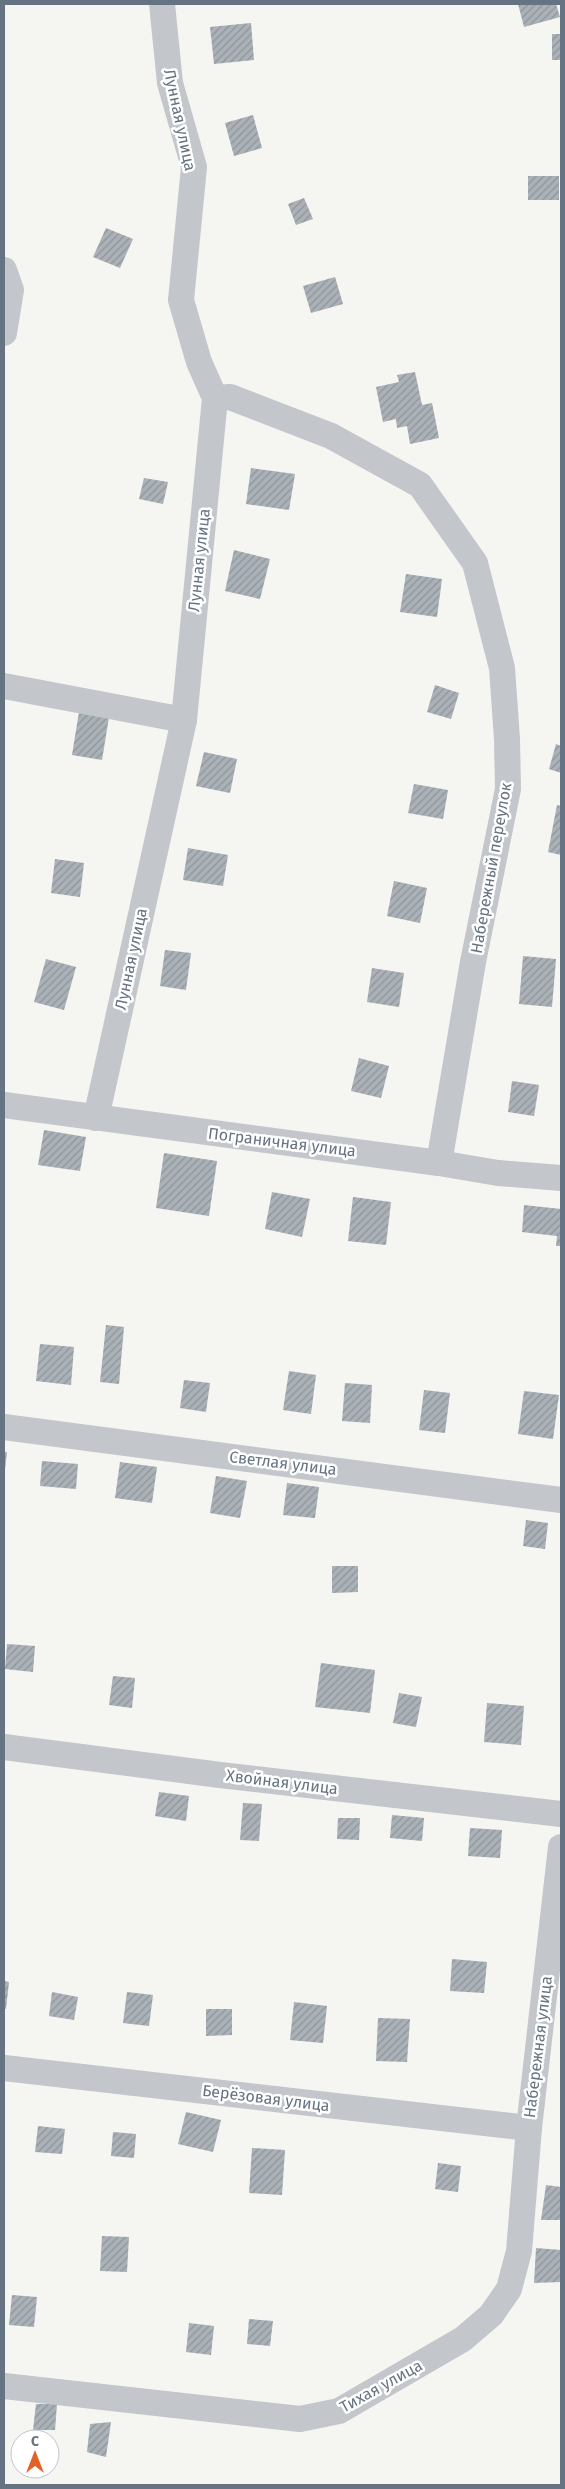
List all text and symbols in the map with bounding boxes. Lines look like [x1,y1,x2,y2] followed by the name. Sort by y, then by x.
[160,67,200,173] street label: Лунная улица
[184,507,214,613] street label: Лунная улица
[467,780,516,955] street label: Набережный переулок
[111,906,151,1012] street label: Лунная улица
[207,1124,357,1160] street label: Пограничная улица
[228,1447,338,1479] street label: Светлая улица
[225,1766,339,1798] street label: Хвойная улица
[520,1975,556,2119] street label: Набережная улица
[201,2081,331,2115] street label: Берёзовая улица
[336,2356,426,2416] street label: Тихая улица
[10,2429,60,2479] north arrow
[31,2433,39,2450] text: С

